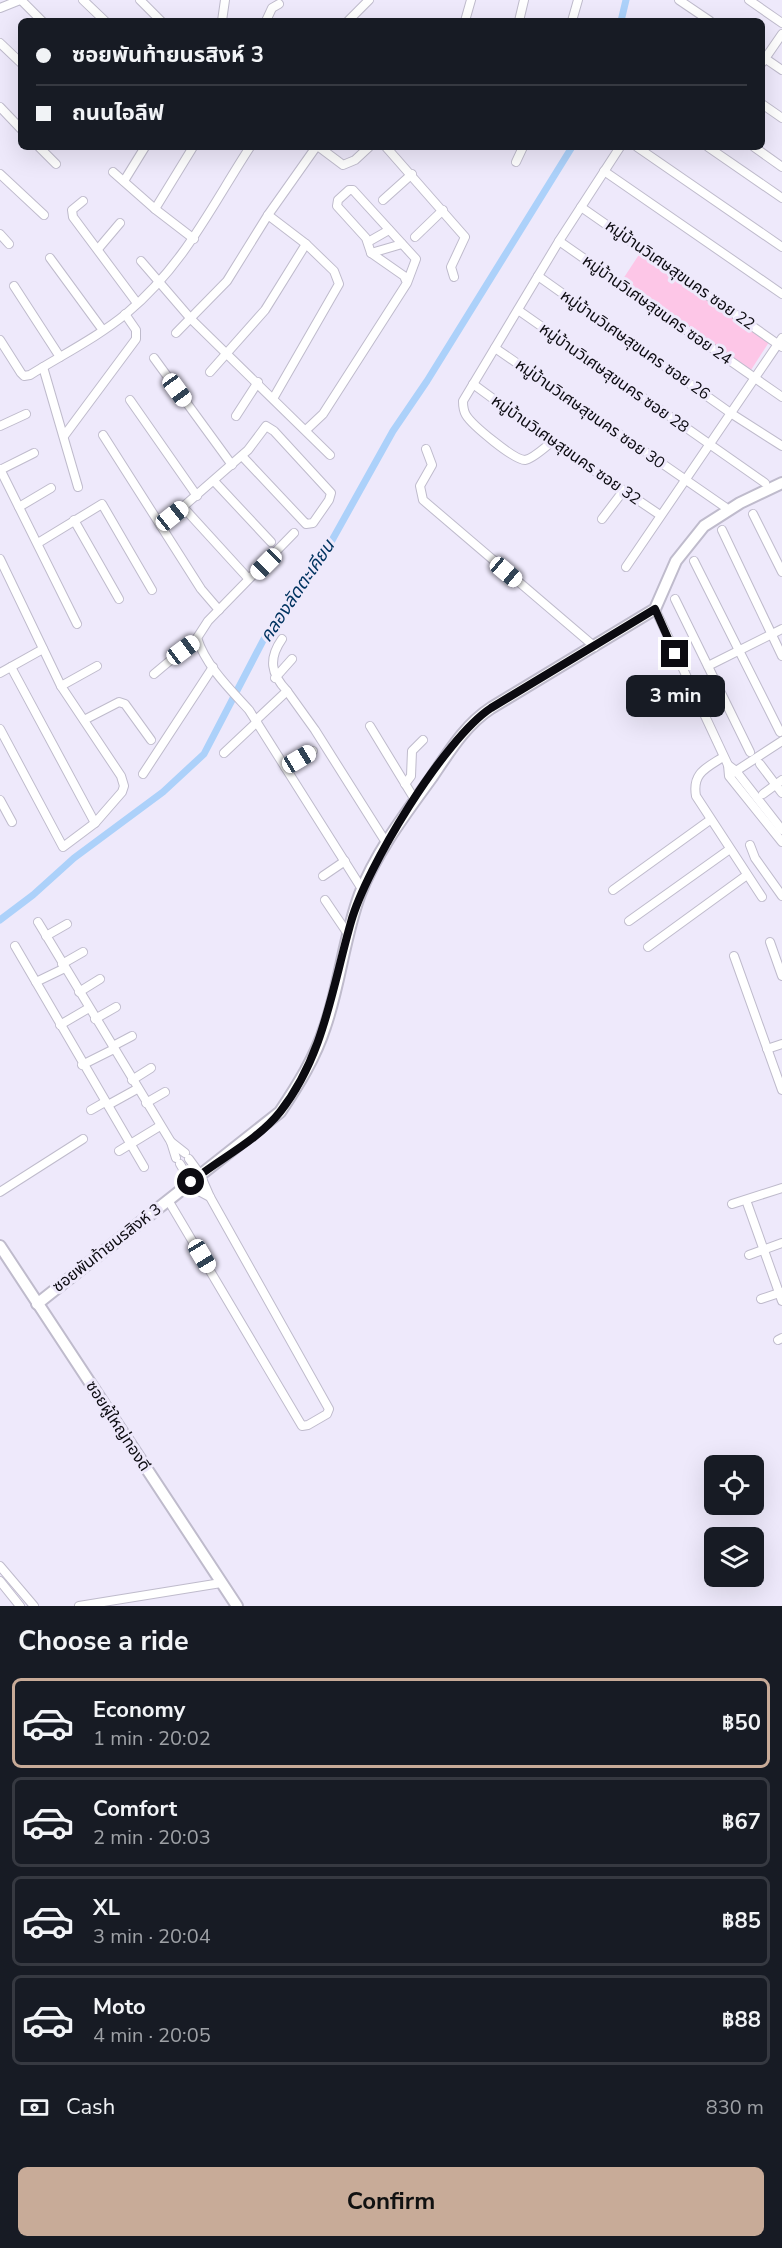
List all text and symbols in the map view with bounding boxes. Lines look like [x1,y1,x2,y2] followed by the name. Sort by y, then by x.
[72,40,264,70] text: ซอยพันท้ายนรสิงห์ 3
[72,98,164,128] text: ถนนไอลีฟ
[601,215,759,335] street label: หมู่บ้านวิเศษสุขนคร ซอย 22
[578,250,737,370] street label: หมู่บ้านวิเศษสุขนคร ซอย 24
[556,285,714,405] street label: หมู่บ้านวิเศษสุขนคร ซอย 26
[535,318,693,438] street label: หมู่บ้านวิเศษสุขนคร ซอย 28
[511,354,669,474] street label: หมู่บ้านวิเศษสุขนคร ซอย 30
[159,370,195,410] car
[487,390,645,510] street label: หมู่บ้านวิเศษสุขนคร ซอย 32
[152,498,192,534] car
[254,535,341,647] water label: คลองลัดตะเคียน
[247,545,285,583] car
[486,554,526,590] car
[163,632,203,668] car
[661,640,688,667] route end
[626,675,724,717] callout: 3 min
[650,682,701,709] text: 3 min
[279,742,319,776] car
[177,1168,204,1195] route start
[48,1198,166,1298] street label: ซอยพันท้ายนรสิงห์ 3
[185,1236,219,1276] car
[80,1376,156,1476] street label: ซอยผู้ใหญ่ทองดี
[704,1455,764,1587] map controls
[704,1455,764,1515] button: locate
[704,1527,764,1587] button: layers
[18,1623,189,1660] text: Choose a ride
[93,1695,185,1725] text: Economy
[21,1696,75,1750] icon: car
[722,1708,761,1738] text: ฿50
[93,1725,211,1752] text: 1 min · 20:02
[93,1794,177,1824] text: Comfort
[21,1795,75,1849] icon: car
[722,1807,761,1837] text: ฿67
[93,1824,211,1851] text: 2 min · 20:03
[93,1893,120,1923] text: XL
[21,1894,75,1948] icon: car
[722,1906,761,1936] text: ฿85
[93,1923,211,1950] text: 3 min · 20:04
[93,1992,146,2022] text: Moto
[21,1993,75,2047] icon: car
[722,2005,761,2035] text: ฿88
[93,2022,211,2049] text: 4 min · 20:05
[18,2091,51,2124] icon: cash
[66,2092,115,2122] text: Cash
[706,2094,764,2121] text: 830 m
[18,2167,764,2236] button: Confirm

